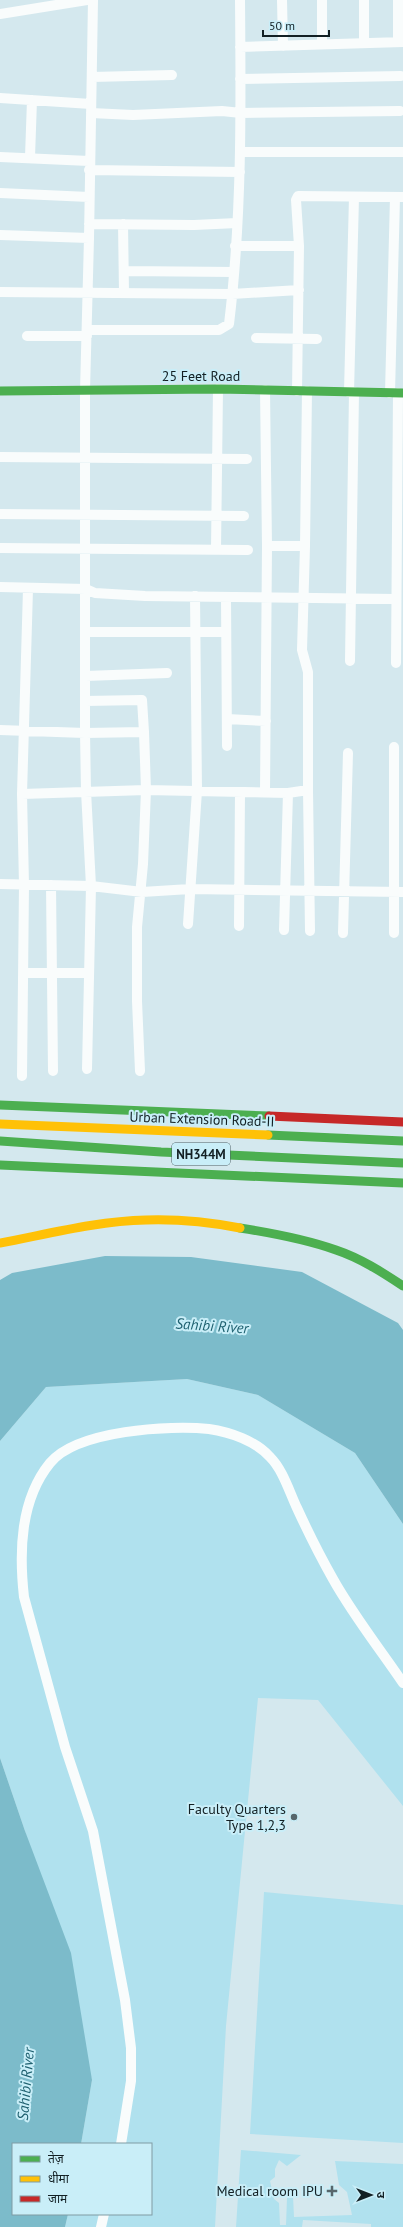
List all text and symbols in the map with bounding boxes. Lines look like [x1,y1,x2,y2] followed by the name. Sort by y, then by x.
[263,12,329,38] scale bar
[269,18,295,33] text: 50 m
[162,367,240,385] street label: 25 Feet Road
[129,1107,275,1131] street label: Urban Extension Road-II
[172,1143,230,1165] road number: NH344M
[175,1313,250,1338] water label: Sahibi River
[188,1800,286,1834] place label: Faculty Quarters Type 1,2,3
[289,1812,299,1822] marker: Faculty Quarters Type 1,2,3
[13,2046,38,2121] water label: Sahibi River
[12,2143,152,2215] legend
[48,2151,65,2166] text: तेज़
[48,2171,70,2186] text: धीमा
[351,2175,391,2215] north arrow
[217,2182,323,2200] place label: Medical room IPU
[326,2185,338,2197] marker: Medical room IPU
[48,2191,68,2206] text: जाम
[374,2192,388,2199] text: उ

